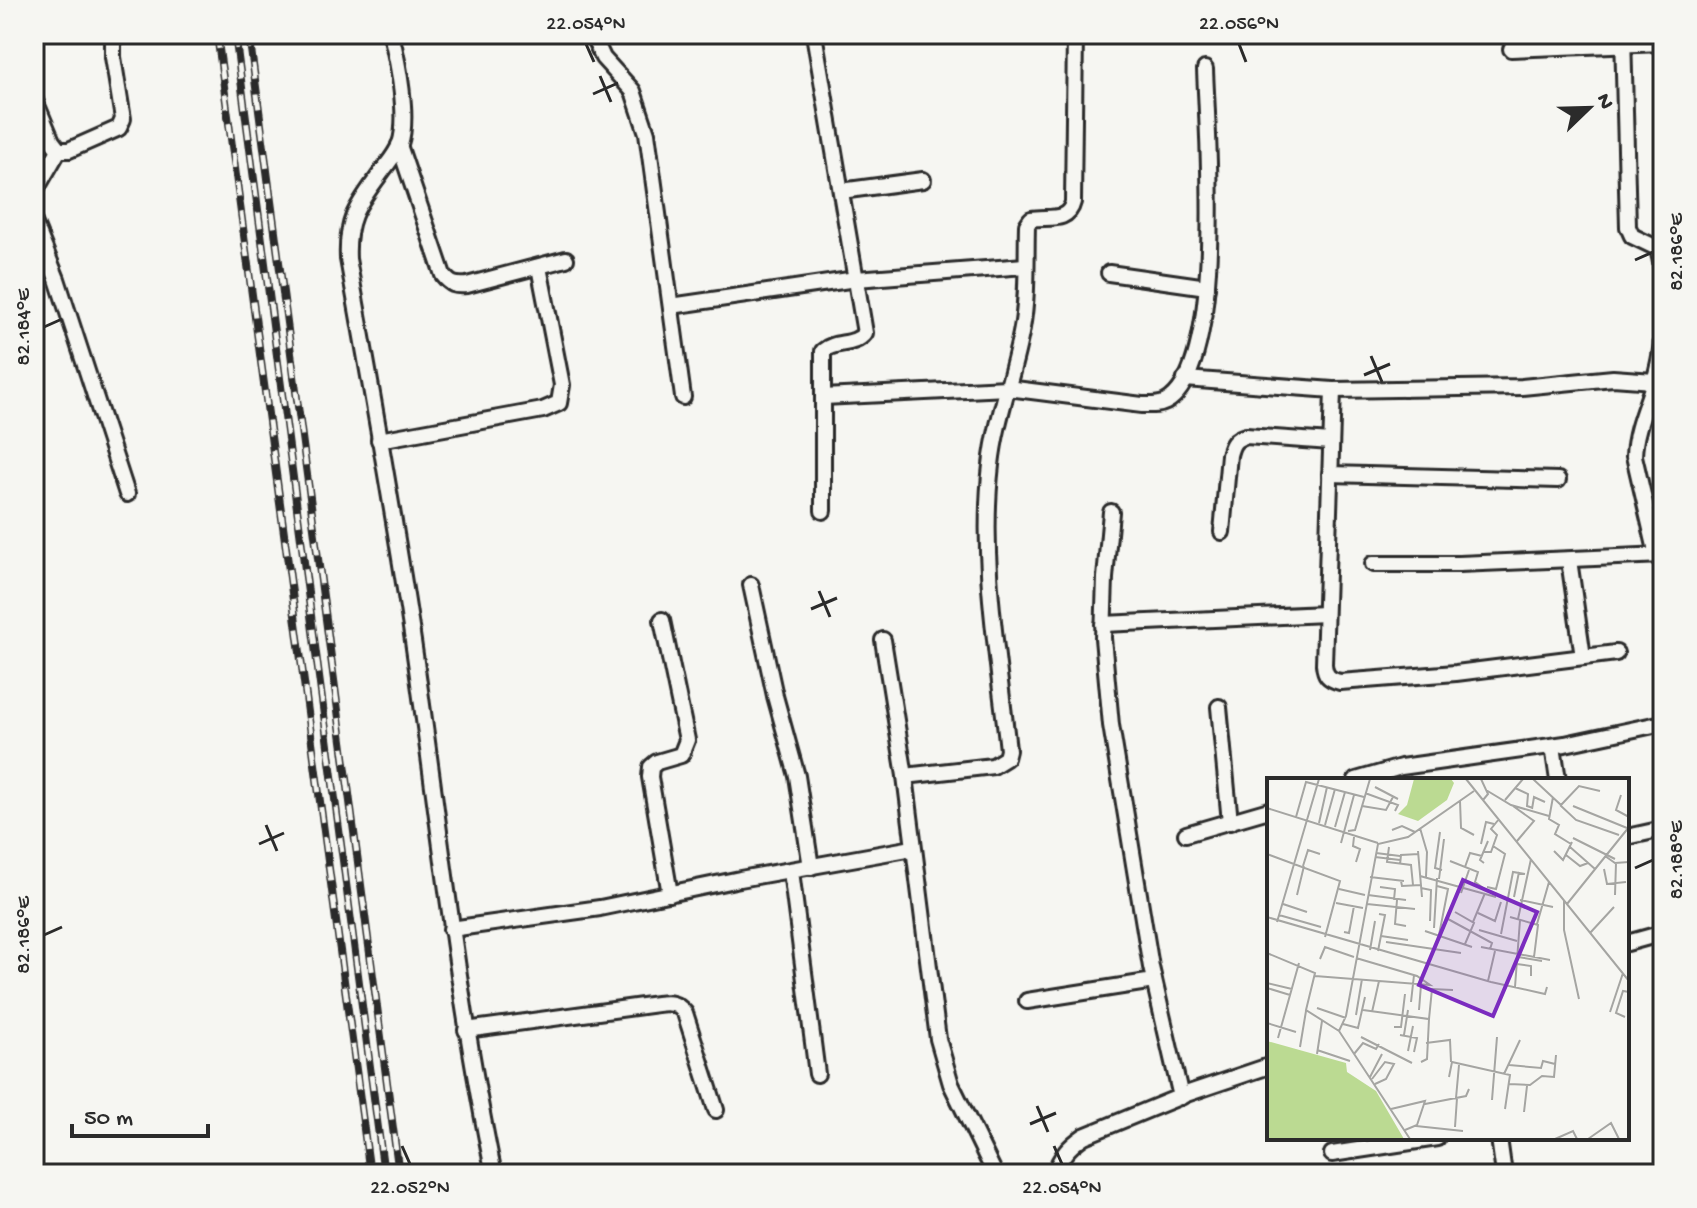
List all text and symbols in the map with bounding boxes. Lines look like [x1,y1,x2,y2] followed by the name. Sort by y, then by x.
[546,14,626,37] text: 22.054°N
[1199,14,1279,37] text: 22.056°N
[1549,68,1629,148] north arrow
[1589,90,1619,113] text: N
[1667,212,1690,291] text: 82.186°E
[14,287,37,366] text: 82.184°E
[1267,778,1629,1140] inset map
[1667,819,1690,899] text: 82.188°E
[14,895,37,974] text: 82.186°E
[72,1088,208,1138] scale bar
[84,1105,133,1134] text: 50 m
[370,1178,450,1201] text: 22.052°N
[1022,1178,1102,1201] text: 22.054°N

